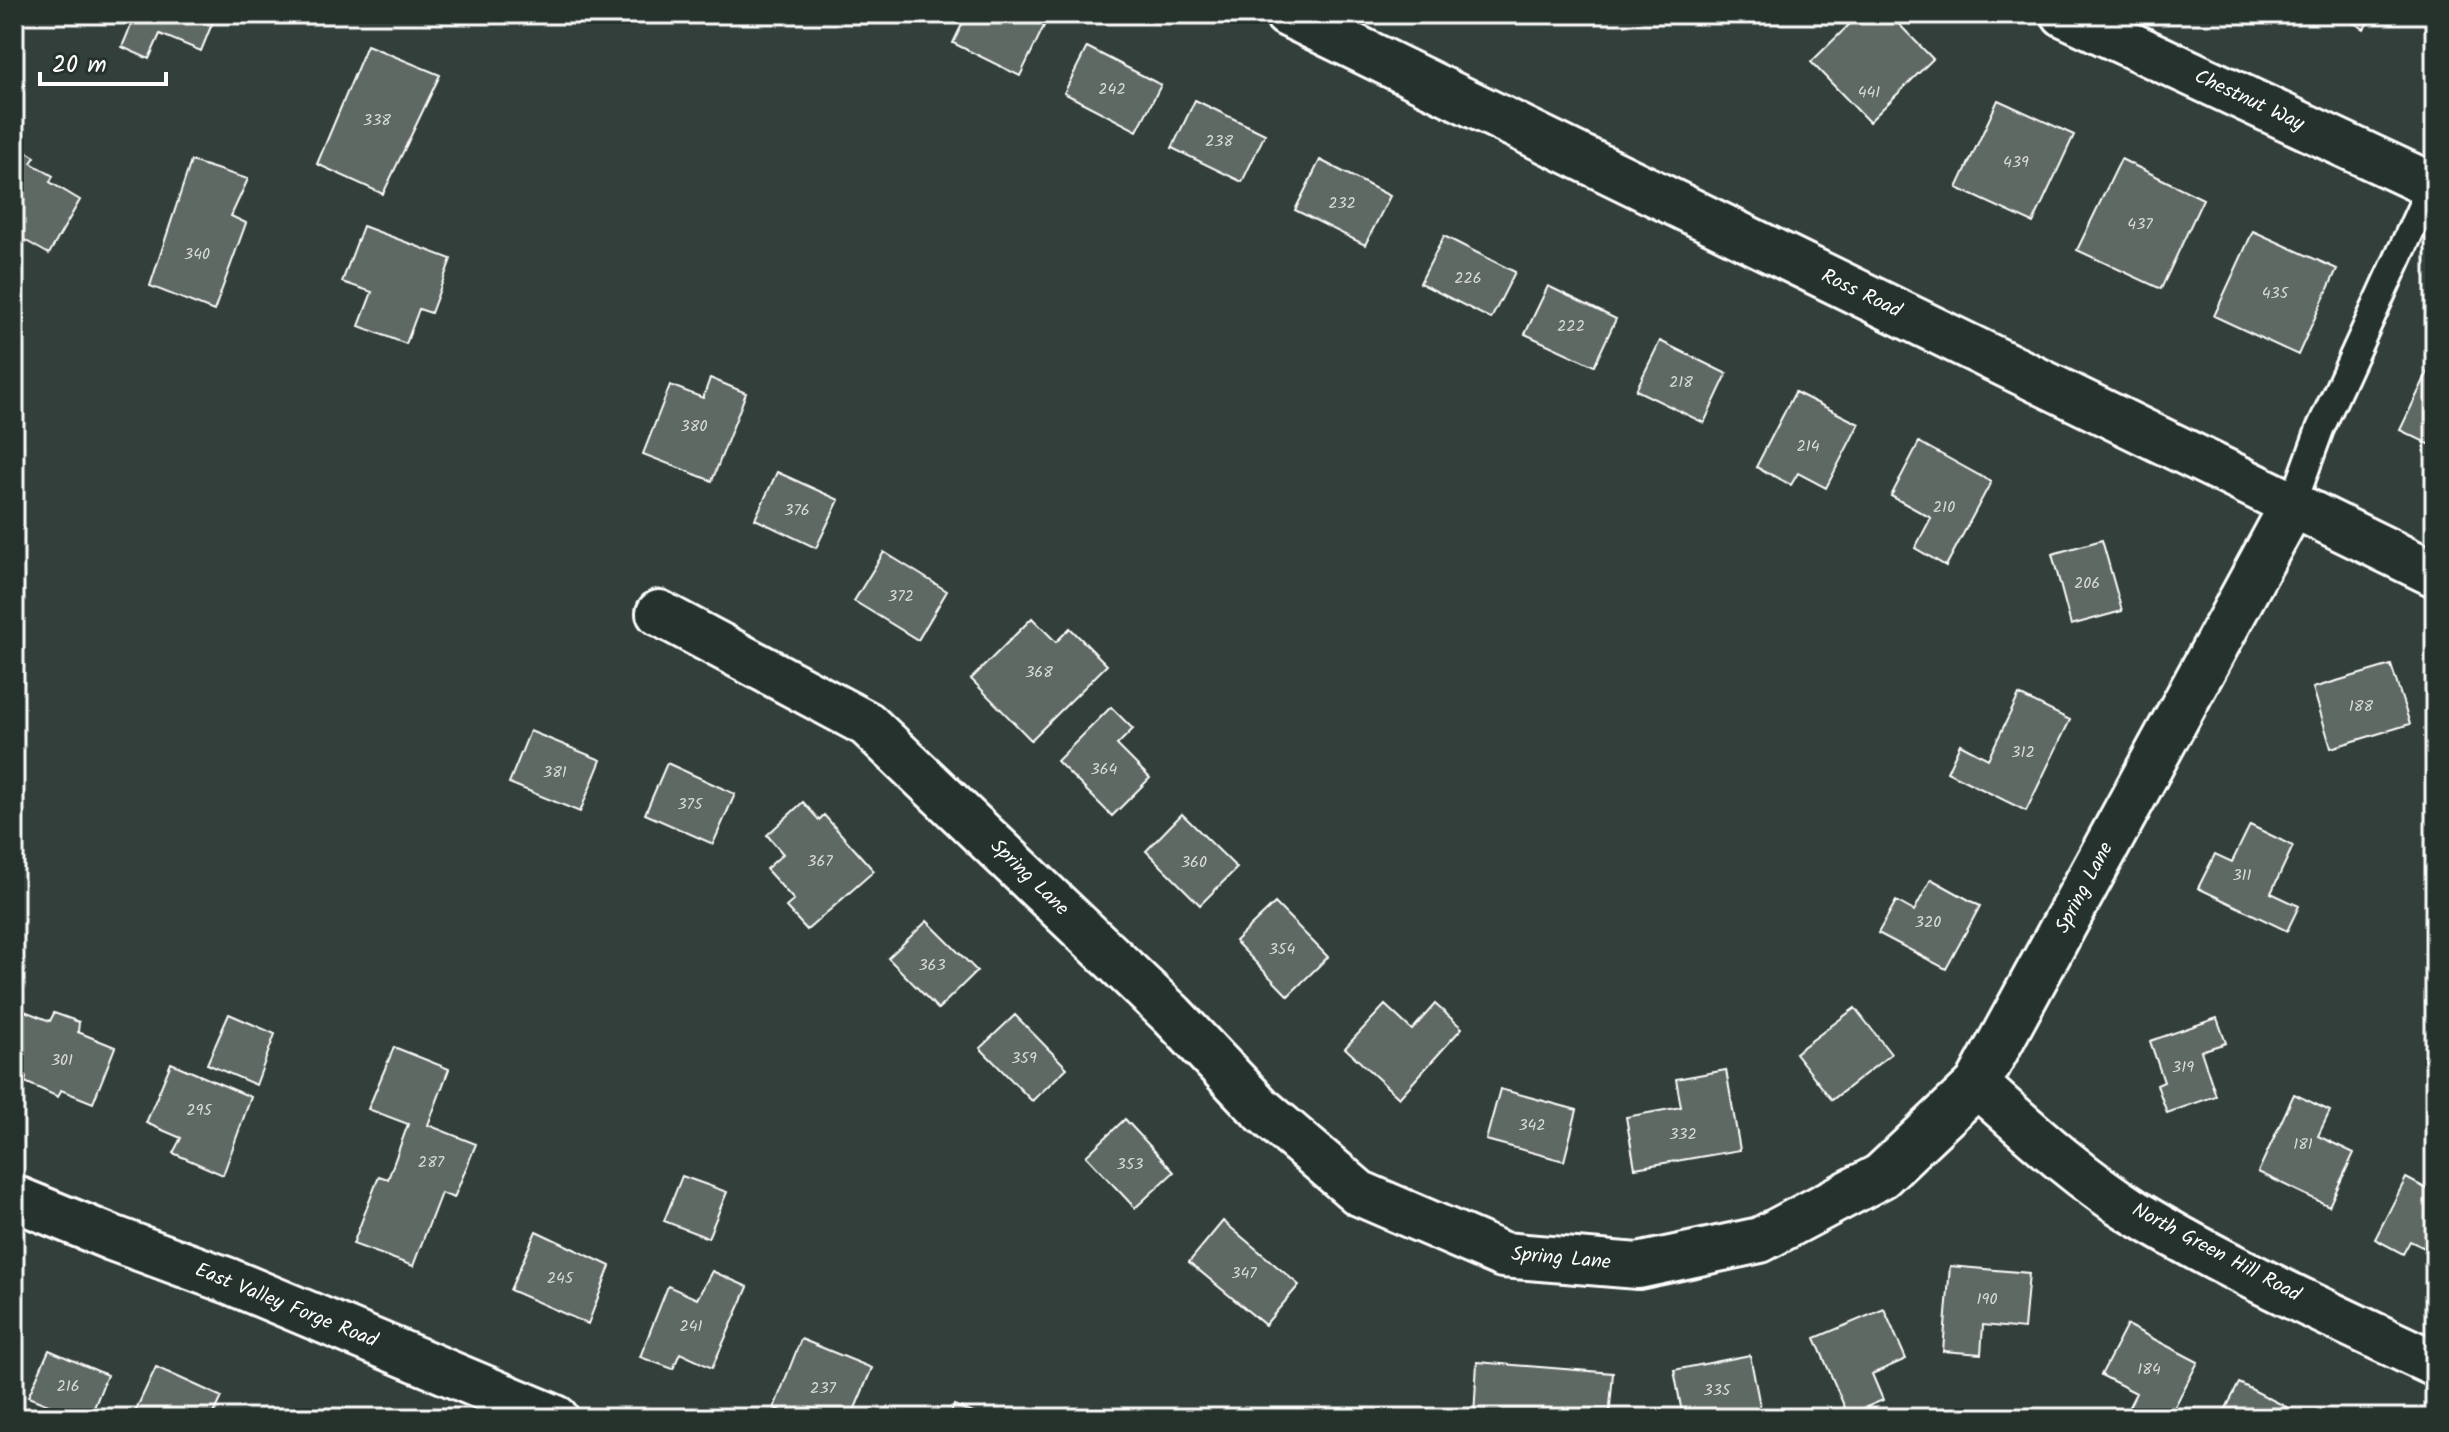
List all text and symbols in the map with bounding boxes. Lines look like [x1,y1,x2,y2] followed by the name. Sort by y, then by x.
[40,36,166,86] scale bar
[52,46,107,85] text: 20 m
[2189,61,2310,141] street label: Chestnut Way
[1098,77,1126,102] house number: 242
[1858,80,1880,105] house number: 441
[363,108,391,133] house number: 338
[1205,129,1233,154] house number: 238
[2003,150,2029,175] house number: 439
[1328,191,1356,216] house number: 232
[2127,212,2153,237] house number: 437
[184,242,210,267] house number: 340
[1815,261,1908,328] street label: Ross Road
[1454,266,1482,291] house number: 226
[2262,281,2290,306] house number: 435
[1557,314,1585,339] house number: 222
[1669,370,1693,395] house number: 218
[681,414,707,439] house number: 380
[1796,434,1820,459] house number: 214
[1933,495,1955,520] house number: 210
[784,498,810,523] house number: 376
[2074,571,2100,596] house number: 206
[888,584,914,609] house number: 372
[1025,660,1053,685] house number: 368
[2349,694,2374,719] house number: 188
[2011,740,2035,765] house number: 312
[1091,757,1118,782] house number: 364
[543,760,567,785] house number: 381
[677,792,704,817] house number: 375
[982,832,1076,924] street label: Spring Lane
[2047,836,2123,940] street label: Spring Lane
[807,849,833,874] house number: 367
[1181,850,1207,875] house number: 360
[2232,863,2252,888] house number: 311
[1915,910,1941,935] house number: 320
[1269,937,1295,962] house number: 354
[918,953,946,978] house number: 363
[1011,1046,1037,1071] house number: 359
[51,1048,73,1073] house number: 301
[2172,1055,2194,1080] house number: 319
[186,1098,213,1123] house number: 295
[1518,1113,1546,1138] house number: 342
[1669,1122,1697,1147] house number: 332
[2293,1132,2313,1157] house number: 181
[418,1150,445,1175] house number: 287
[1117,1152,1143,1177] house number: 353
[2126,1195,2307,1312] street label: North Green Hill Road
[1510,1239,1612,1279] street label: Spring Lane
[190,1255,383,1358] street label: East Valley Forge Road
[1231,1261,1257,1286] house number: 347
[547,1266,575,1291] house number: 245
[1977,1287,1997,1312] house number: 190
[679,1314,703,1339] house number: 241
[2137,1357,2161,1382] house number: 184
[56,1374,80,1399] house number: 216
[810,1376,837,1401] house number: 237
[1704,1378,1732,1403] house number: 335

